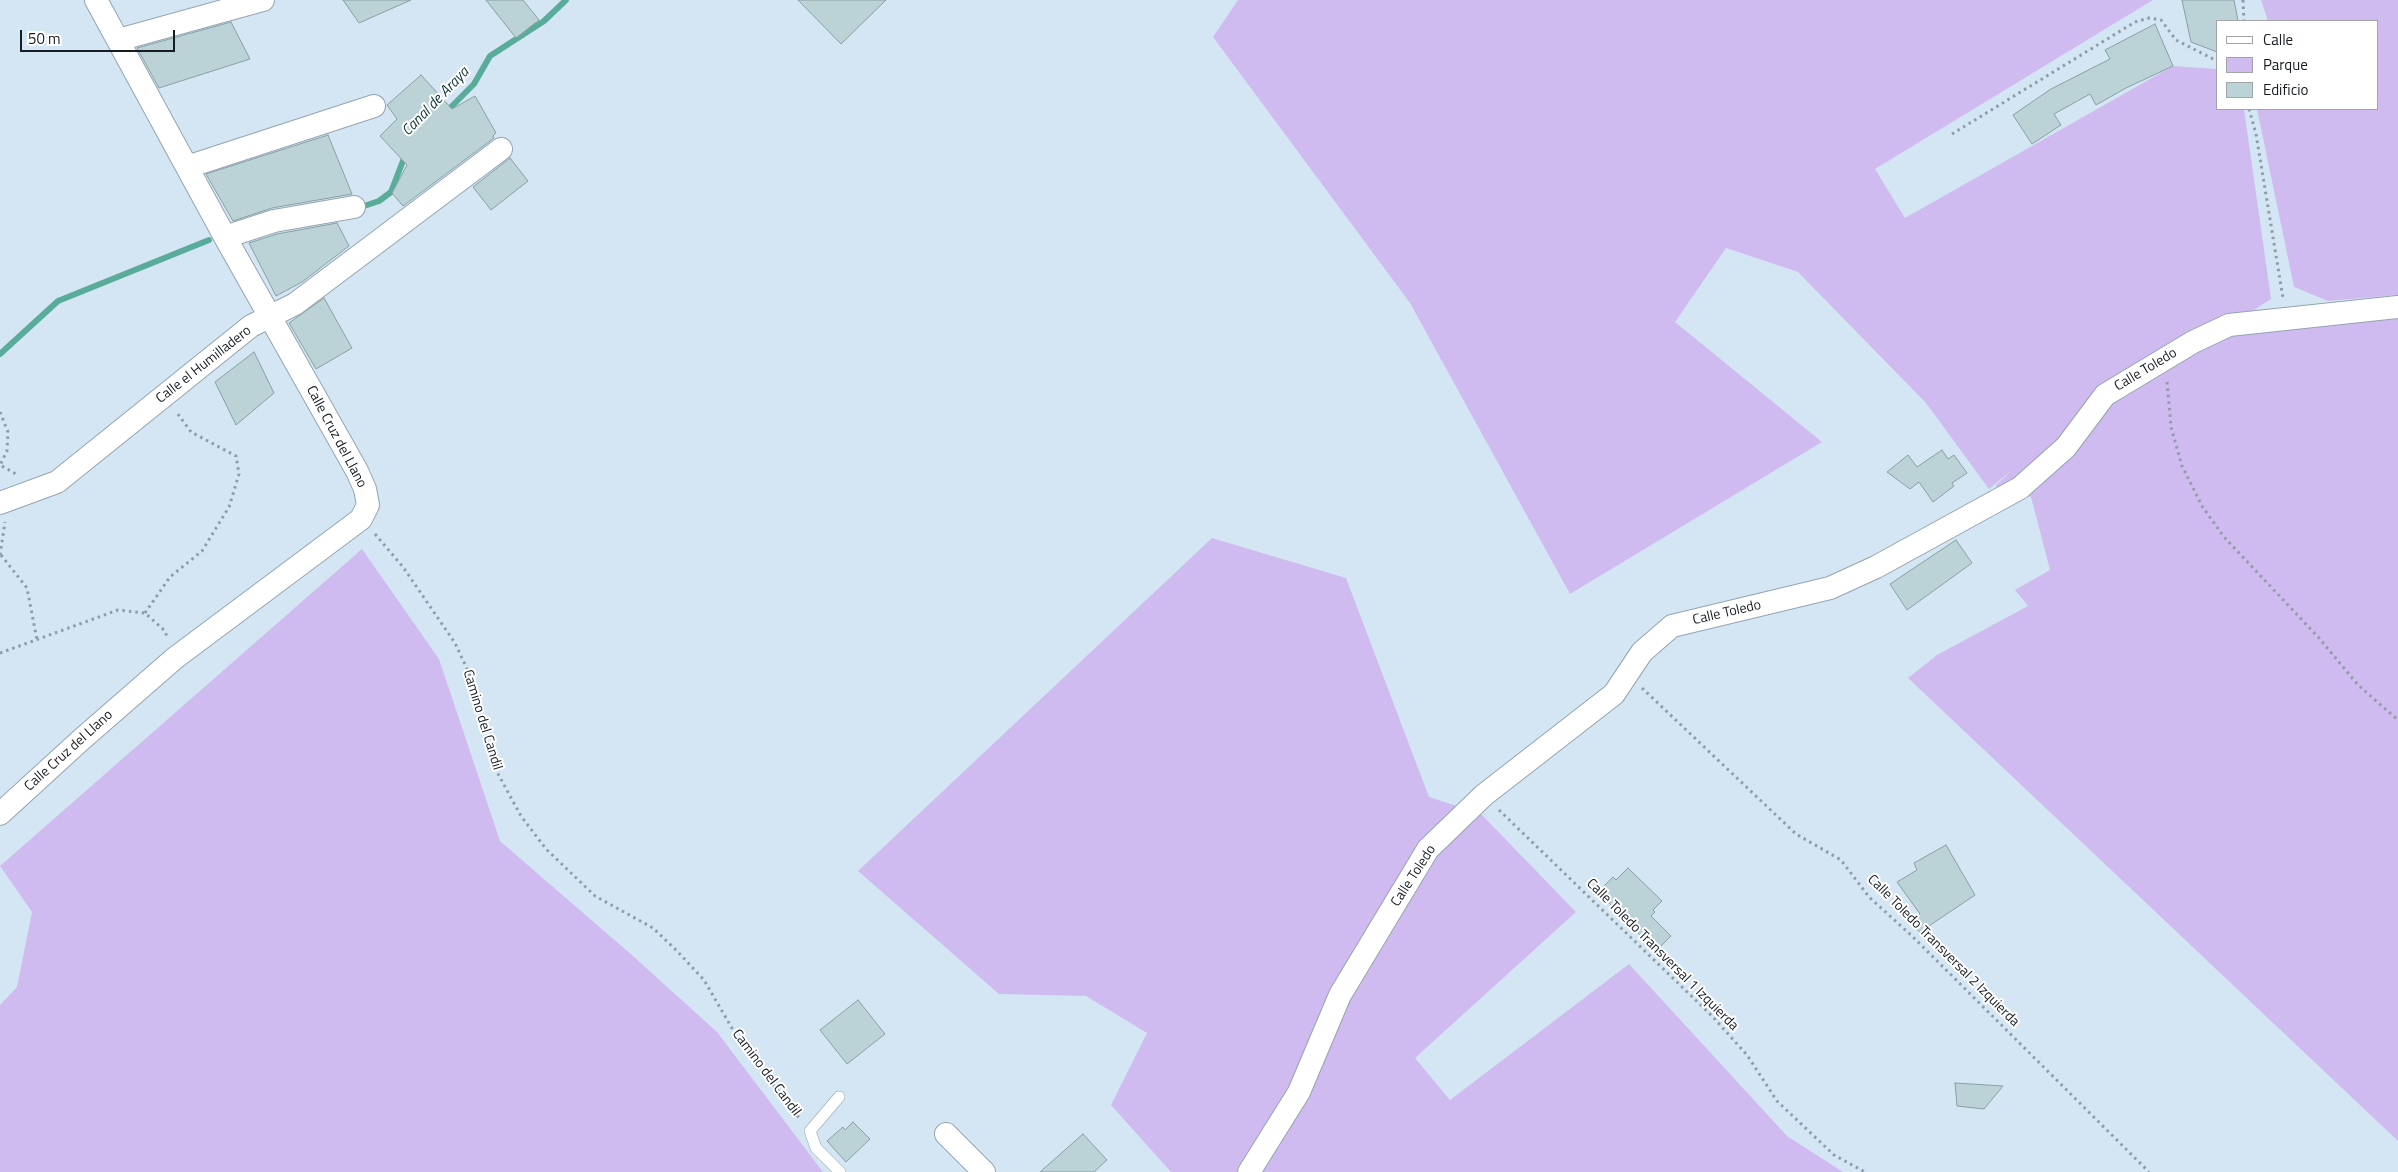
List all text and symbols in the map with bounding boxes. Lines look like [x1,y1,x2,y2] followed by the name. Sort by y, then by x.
[22,20,178,52] scale bar
[2216,20,2378,110] legend
[28,27,61,50] text: 50 m
[2263,28,2293,51] text: Calle
[2263,53,2308,76] text: Parque
[399,64,473,140] water label: Canal de Araya
[2263,78,2308,101] text: Edificio
[153,323,255,407] street label: Calle el Humilladero
[2112,345,2180,395] street label: Calle Toledo
[302,383,370,491] street label: Calle Cruz del Llano
[1691,597,1763,629] street label: Calle Toledo
[459,668,505,772] street label: Camino del Candil
[21,707,117,795] street label: Calle Cruz del Llano
[1388,842,1440,910] street label: Calle Toledo
[1864,872,2022,1030] street label: Calle Toledo Transversal 2 Izquierda
[1583,876,1741,1034] street label: Calle Toledo Transversal 1 Izquierda
[728,1026,804,1120] street label: Camino del Candil

